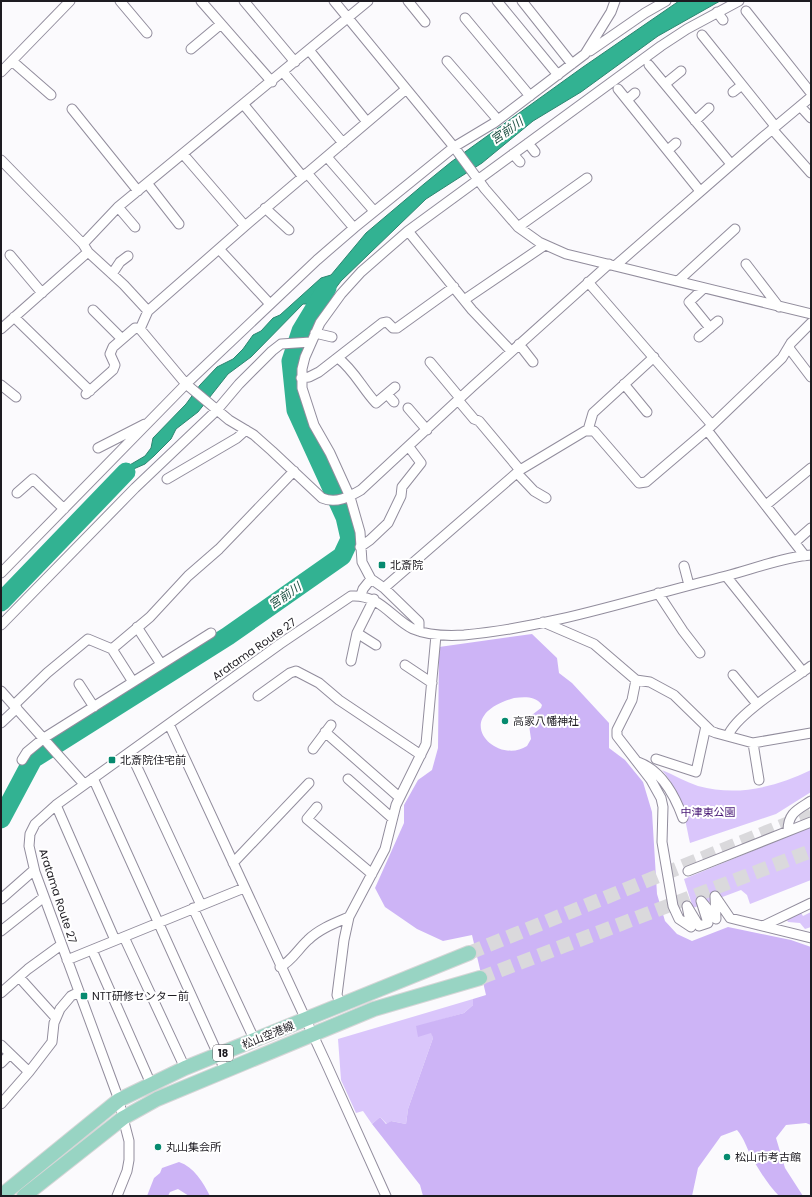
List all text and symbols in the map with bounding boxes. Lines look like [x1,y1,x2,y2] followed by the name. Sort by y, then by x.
[487,112,528,148] water label: 宮前川
[390,557,423,573] place label: 北斎院
[377,560,387,570] marker: 北斎院
[265,577,306,613] water label: 宮前川
[209,614,299,684] street label: Aratama Route 27
[513,713,579,729] place label: 高家八幡神社
[500,716,510,726] marker: 高家八幡神社
[120,752,186,768] place label: 北斎院住宅前
[107,755,117,765] marker: 北斎院住宅前
[681,804,736,820] park label: 中津東公園
[35,846,81,946] street label: Aratama Route 27
[92,988,189,1004] place label: NTT研修センター前
[79,991,89,1001] marker: NTT研修センター前
[240,1017,296,1053] street label: 松山空港線
[213,1045,233,1061] road number: 18
[166,1139,222,1155] place label: 丸山集会所
[153,1142,163,1152] marker: 丸山集会所
[735,1149,801,1165] place label: 松山市考古館
[722,1152,732,1162] marker: 松山市考古館

